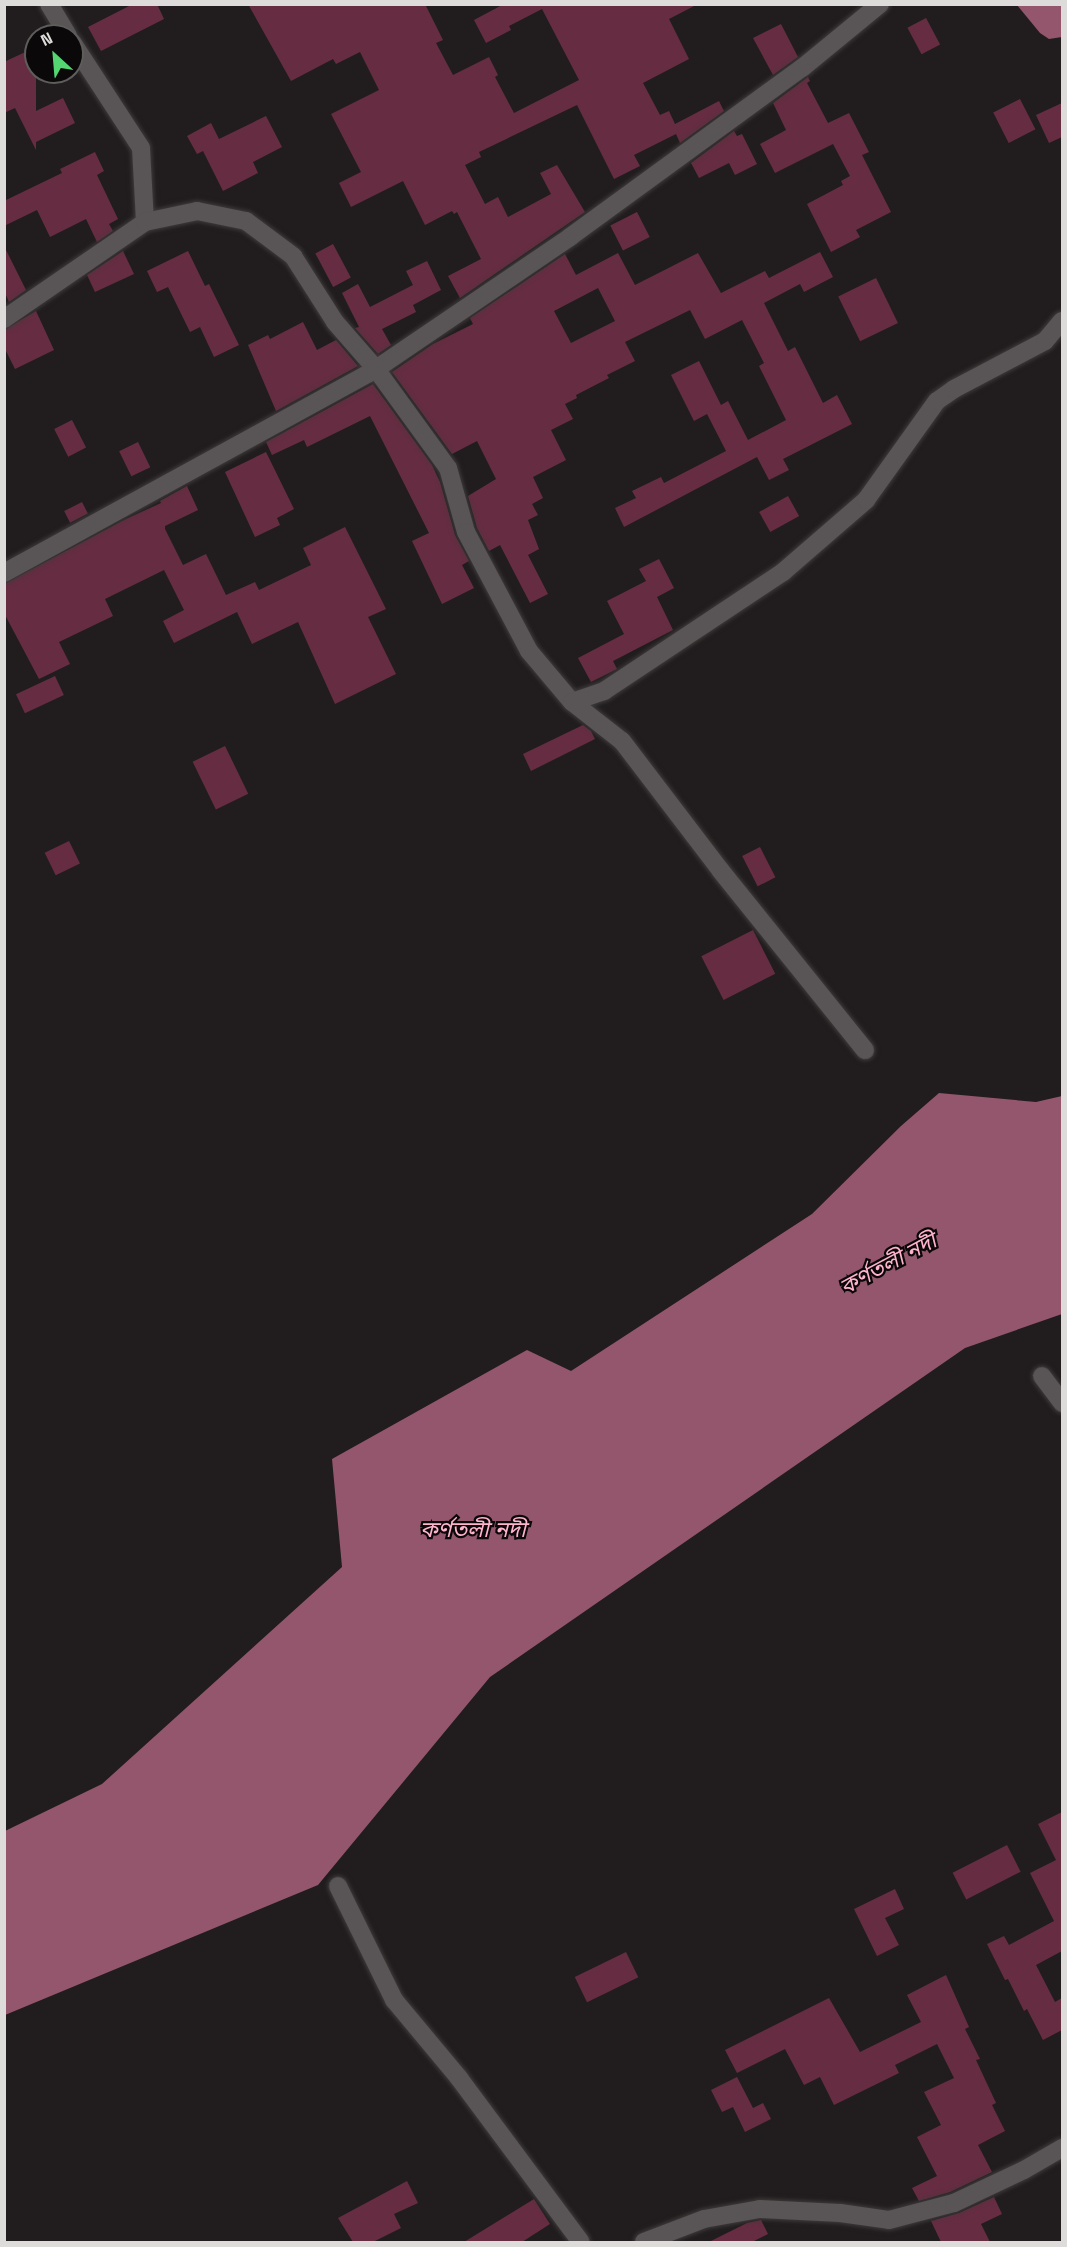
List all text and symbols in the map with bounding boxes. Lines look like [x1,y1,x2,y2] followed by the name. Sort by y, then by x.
[24,24,84,84] north arrow
[37,27,56,51] text: N
[835,1228,941,1300] water label: কর্ণতলী নদী
[420,1517,526,1543] water label: কর্ণতলী নদী

